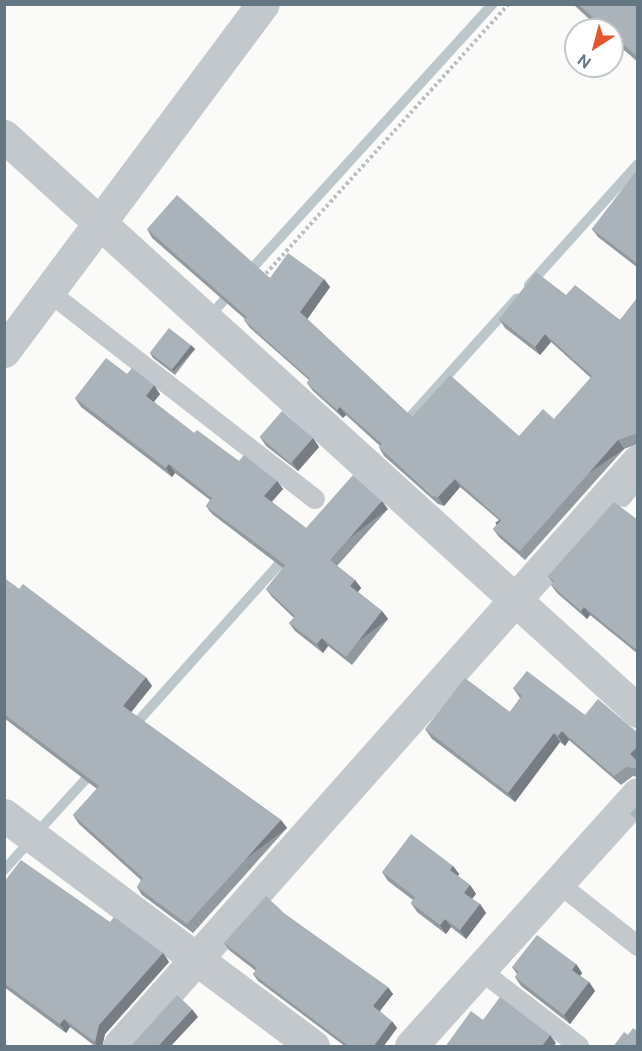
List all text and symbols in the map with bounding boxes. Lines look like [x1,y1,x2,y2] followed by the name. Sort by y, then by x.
[564,18,624,78] north arrow
[573,49,595,73] text: N

